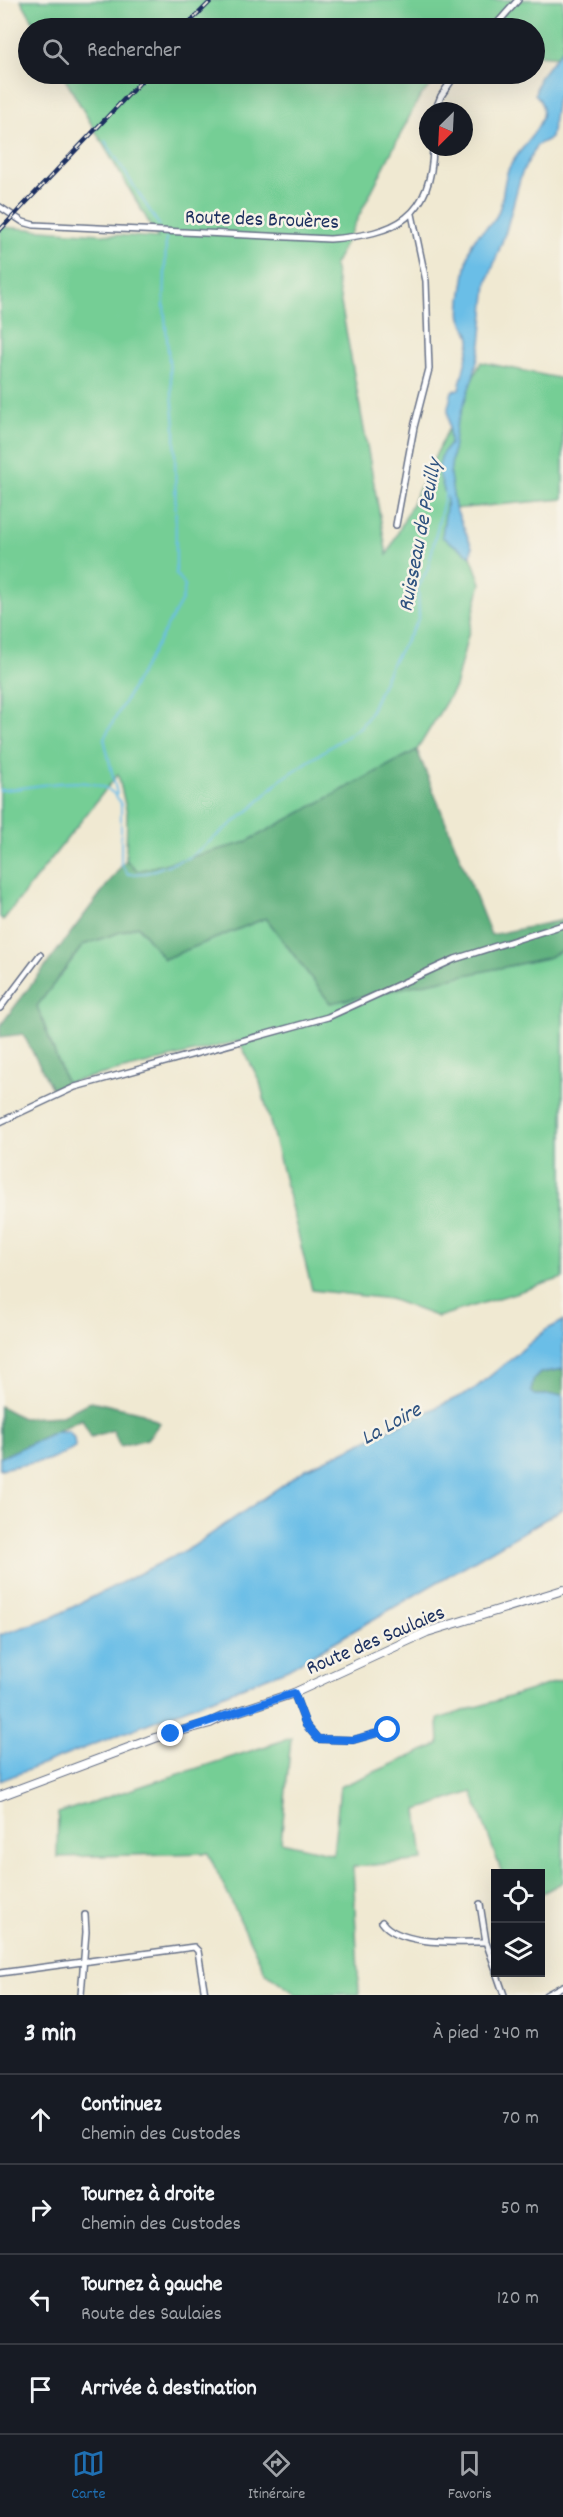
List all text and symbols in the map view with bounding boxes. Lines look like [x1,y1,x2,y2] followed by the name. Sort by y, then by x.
[18,18,545,84] search box
[39,35,72,68] icon: search
[87,36,181,67] text: Rechercher
[419,102,473,156] north arrow
[184,203,339,239] street label: Route des Brouères
[391,454,452,615] water label: Ruisseau de Peuilly
[356,1395,429,1454] water label: La Loire
[302,1599,450,1685] street label: Route des Saulaies
[374,1716,400,1742] route start
[157,1720,183,1746] route end
[491,1869,545,1977] map controls
[491,1869,545,1923] button: locate
[491,1923,545,1977] button: layers
[24,2016,76,2053] text: 3 min
[433,2020,539,2048] text: À pied · 240 m
[81,2090,162,2121] text: Continuez
[24,2103,57,2136] icon: ahead
[502,2105,539,2133] text: 70 m
[81,2121,241,2149] text: Chemin des Custodes
[81,2180,215,2211] text: Tournez à droite
[24,2193,57,2226] icon: right
[501,2195,539,2223] text: 50 m
[81,2211,241,2239] text: Chemin des Custodes
[81,2270,223,2301] text: Tournez à gauche
[24,2283,57,2316] icon: left
[497,2285,539,2313] text: 120 m
[81,2301,222,2329] text: Route des Saulaies
[24,2373,57,2406] icon: arrive
[81,2374,257,2405] text: Arrivée à destination
[71,2447,106,2506] tab: Carte
[248,2447,305,2506] tab: Itinéraire
[448,2447,492,2506] tab: Favoris

